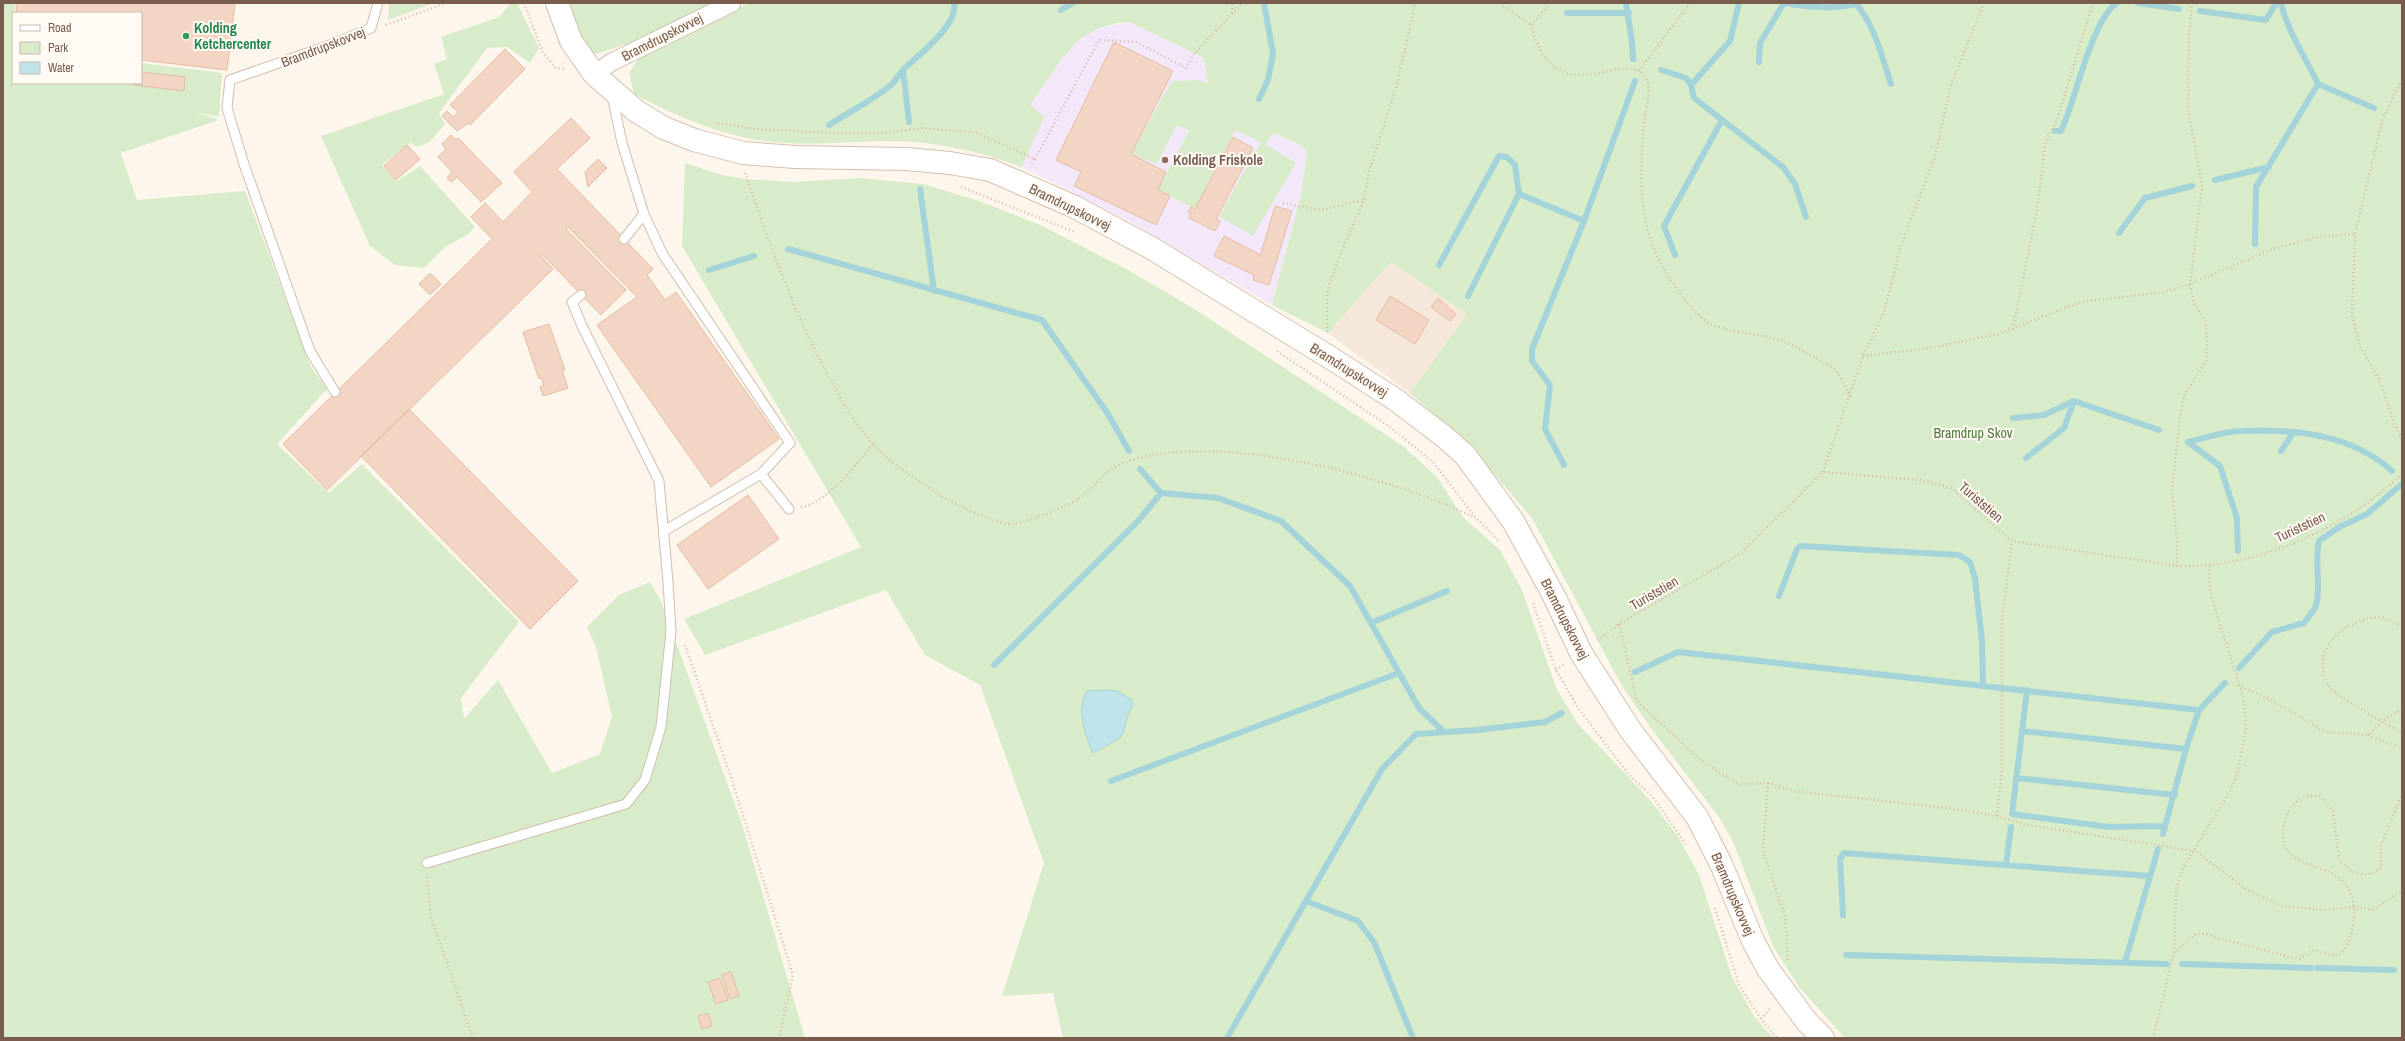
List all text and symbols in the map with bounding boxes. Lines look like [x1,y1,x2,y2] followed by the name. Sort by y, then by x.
[618,9,706,65] street label: Bramdrupskovvej
[12,12,142,84] legend
[194,19,272,53] place label: Kolding Ketchercenter
[48,20,72,36] text: Road
[278,23,368,71] street label: Bramdrupskovvej
[181,31,191,41] marker: Kolding Ketchercenter
[48,40,68,56] text: Park
[48,60,75,76] text: Water
[1173,151,1263,169] place label: Kolding Friskole
[1160,155,1170,165] marker: Kolding Friskole
[1026,179,1114,235] street label: Bramdrupskovvej
[1307,339,1391,401] street label: Bramdrupskovvej
[1933,424,2013,442] park label: Bramdrup Skov
[1955,478,2007,526] street label: Turiststien
[2272,508,2328,546] street label: Turiststien
[1626,572,1682,614] street label: Turiststien
[1537,575,1593,663] street label: Bramdrupskovvej
[1707,850,1759,938] street label: Bramdrupskovvej

